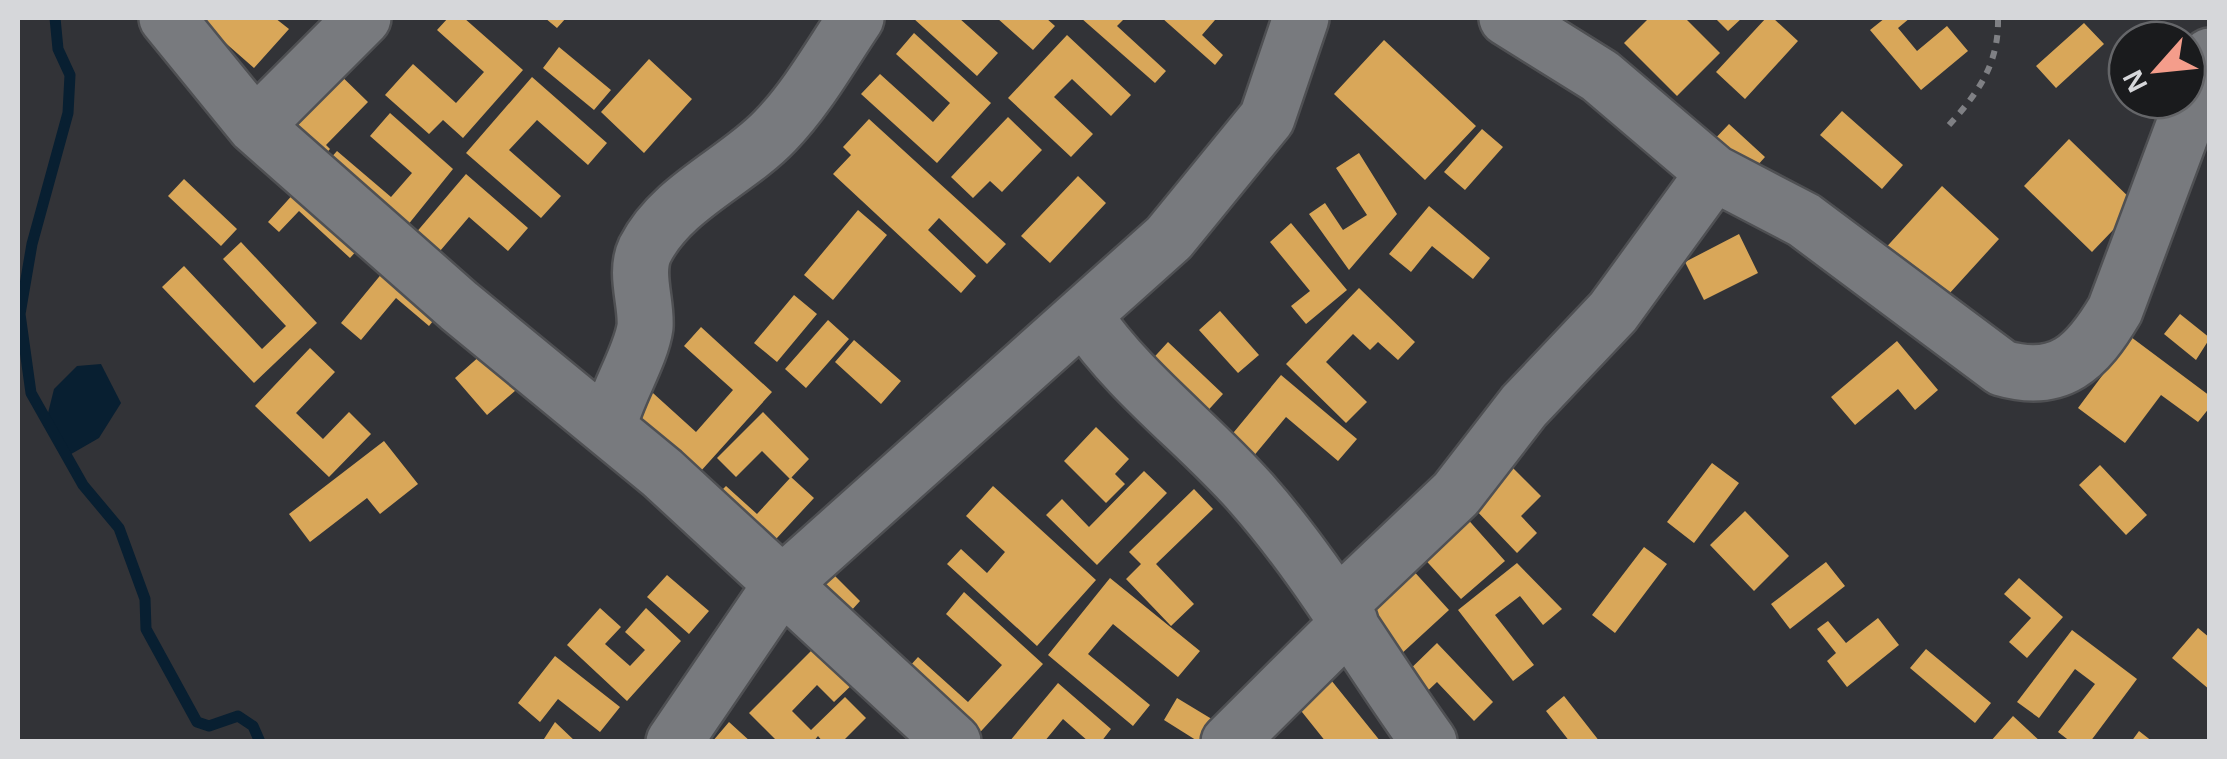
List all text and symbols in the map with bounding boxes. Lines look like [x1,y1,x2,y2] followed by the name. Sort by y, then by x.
[2107,20,2207,120] north arrow
[2117,65,2154,97] text: N

